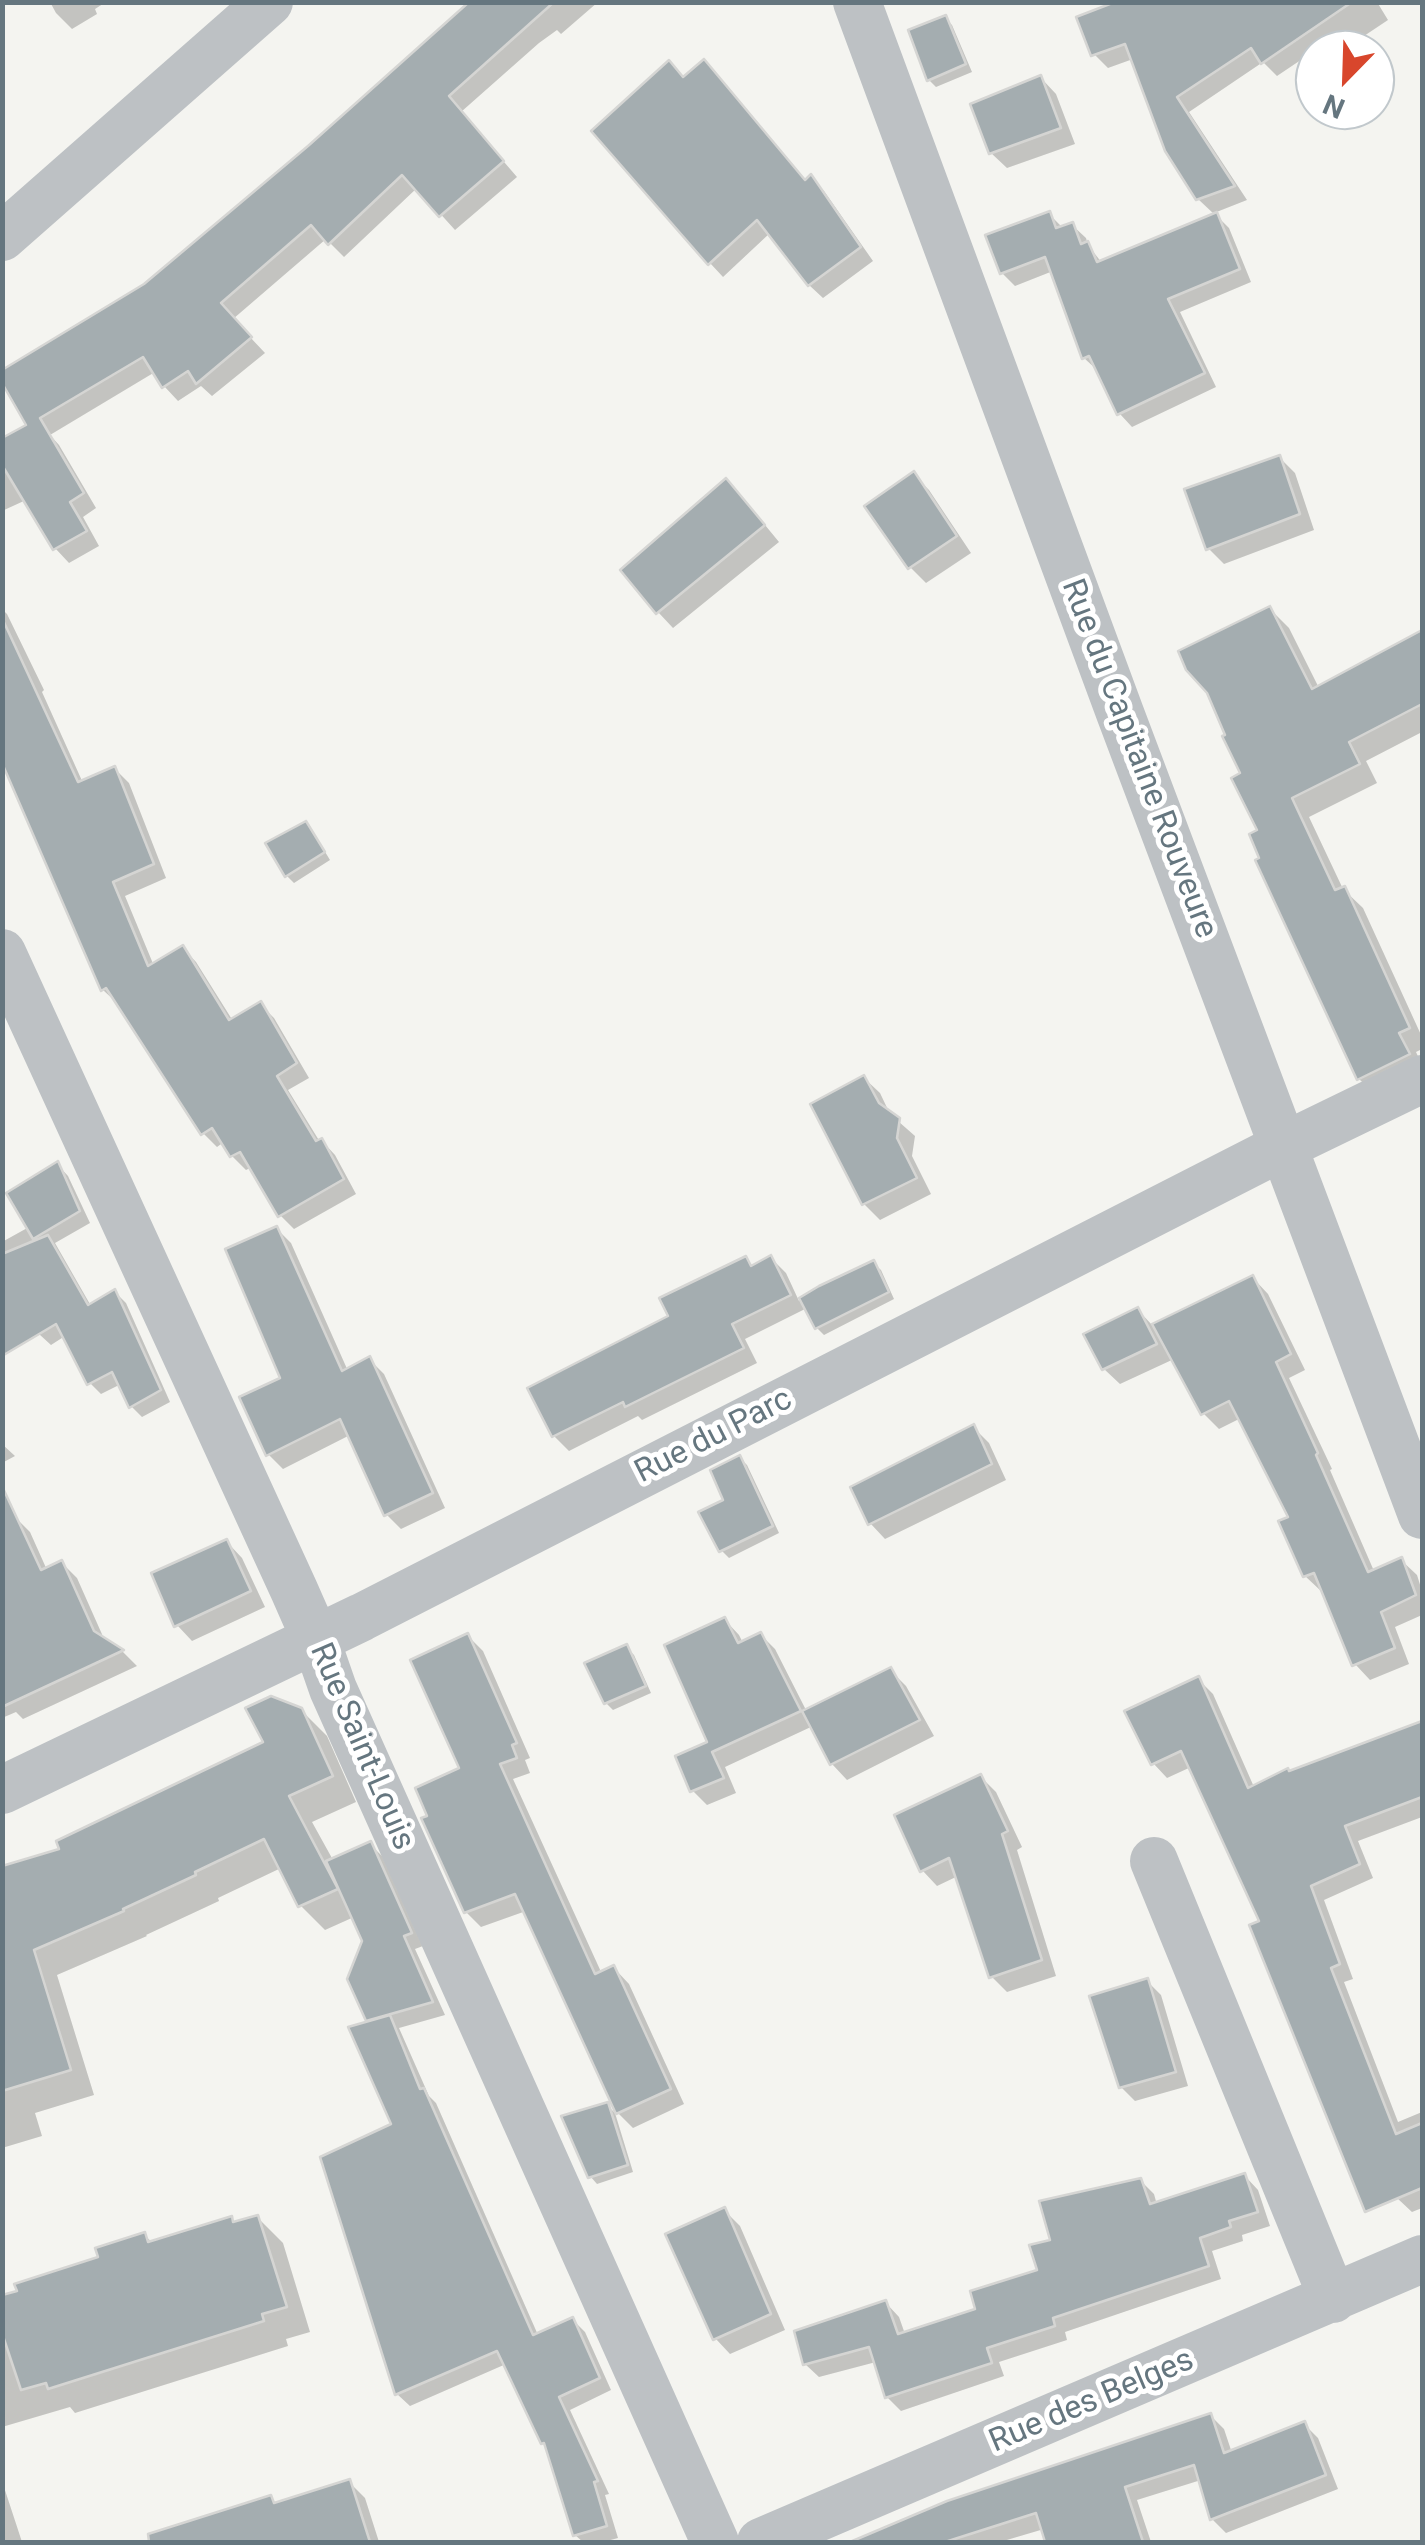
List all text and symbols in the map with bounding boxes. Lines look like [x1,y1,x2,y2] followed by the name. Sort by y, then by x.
[1295,30,1395,130] north arrow
[1318,87,1349,125] text: N
[1052,574,1224,944] street label: Rue du Capitaine Rouveure
[629,1381,799,1493] street label: Rue du Parc
[300,1638,422,1856] street label: Rue Saint-Louis
[984,2342,1200,2462] street label: Rue des Belges

